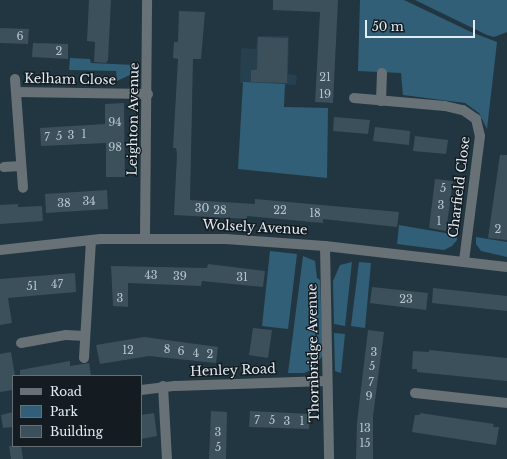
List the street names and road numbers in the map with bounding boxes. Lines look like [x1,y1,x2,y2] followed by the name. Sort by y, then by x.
[125,62,143,176] street label: Leighton Avenue
[24,71,116,89] street label: Kelham Close
[446,135,474,239] street label: Charfield Close
[202,217,308,239] street label: Wolsely Avenue
[305,283,323,423] street label: Thornbridge Avenue
[190,362,276,380] street label: Henley Road

